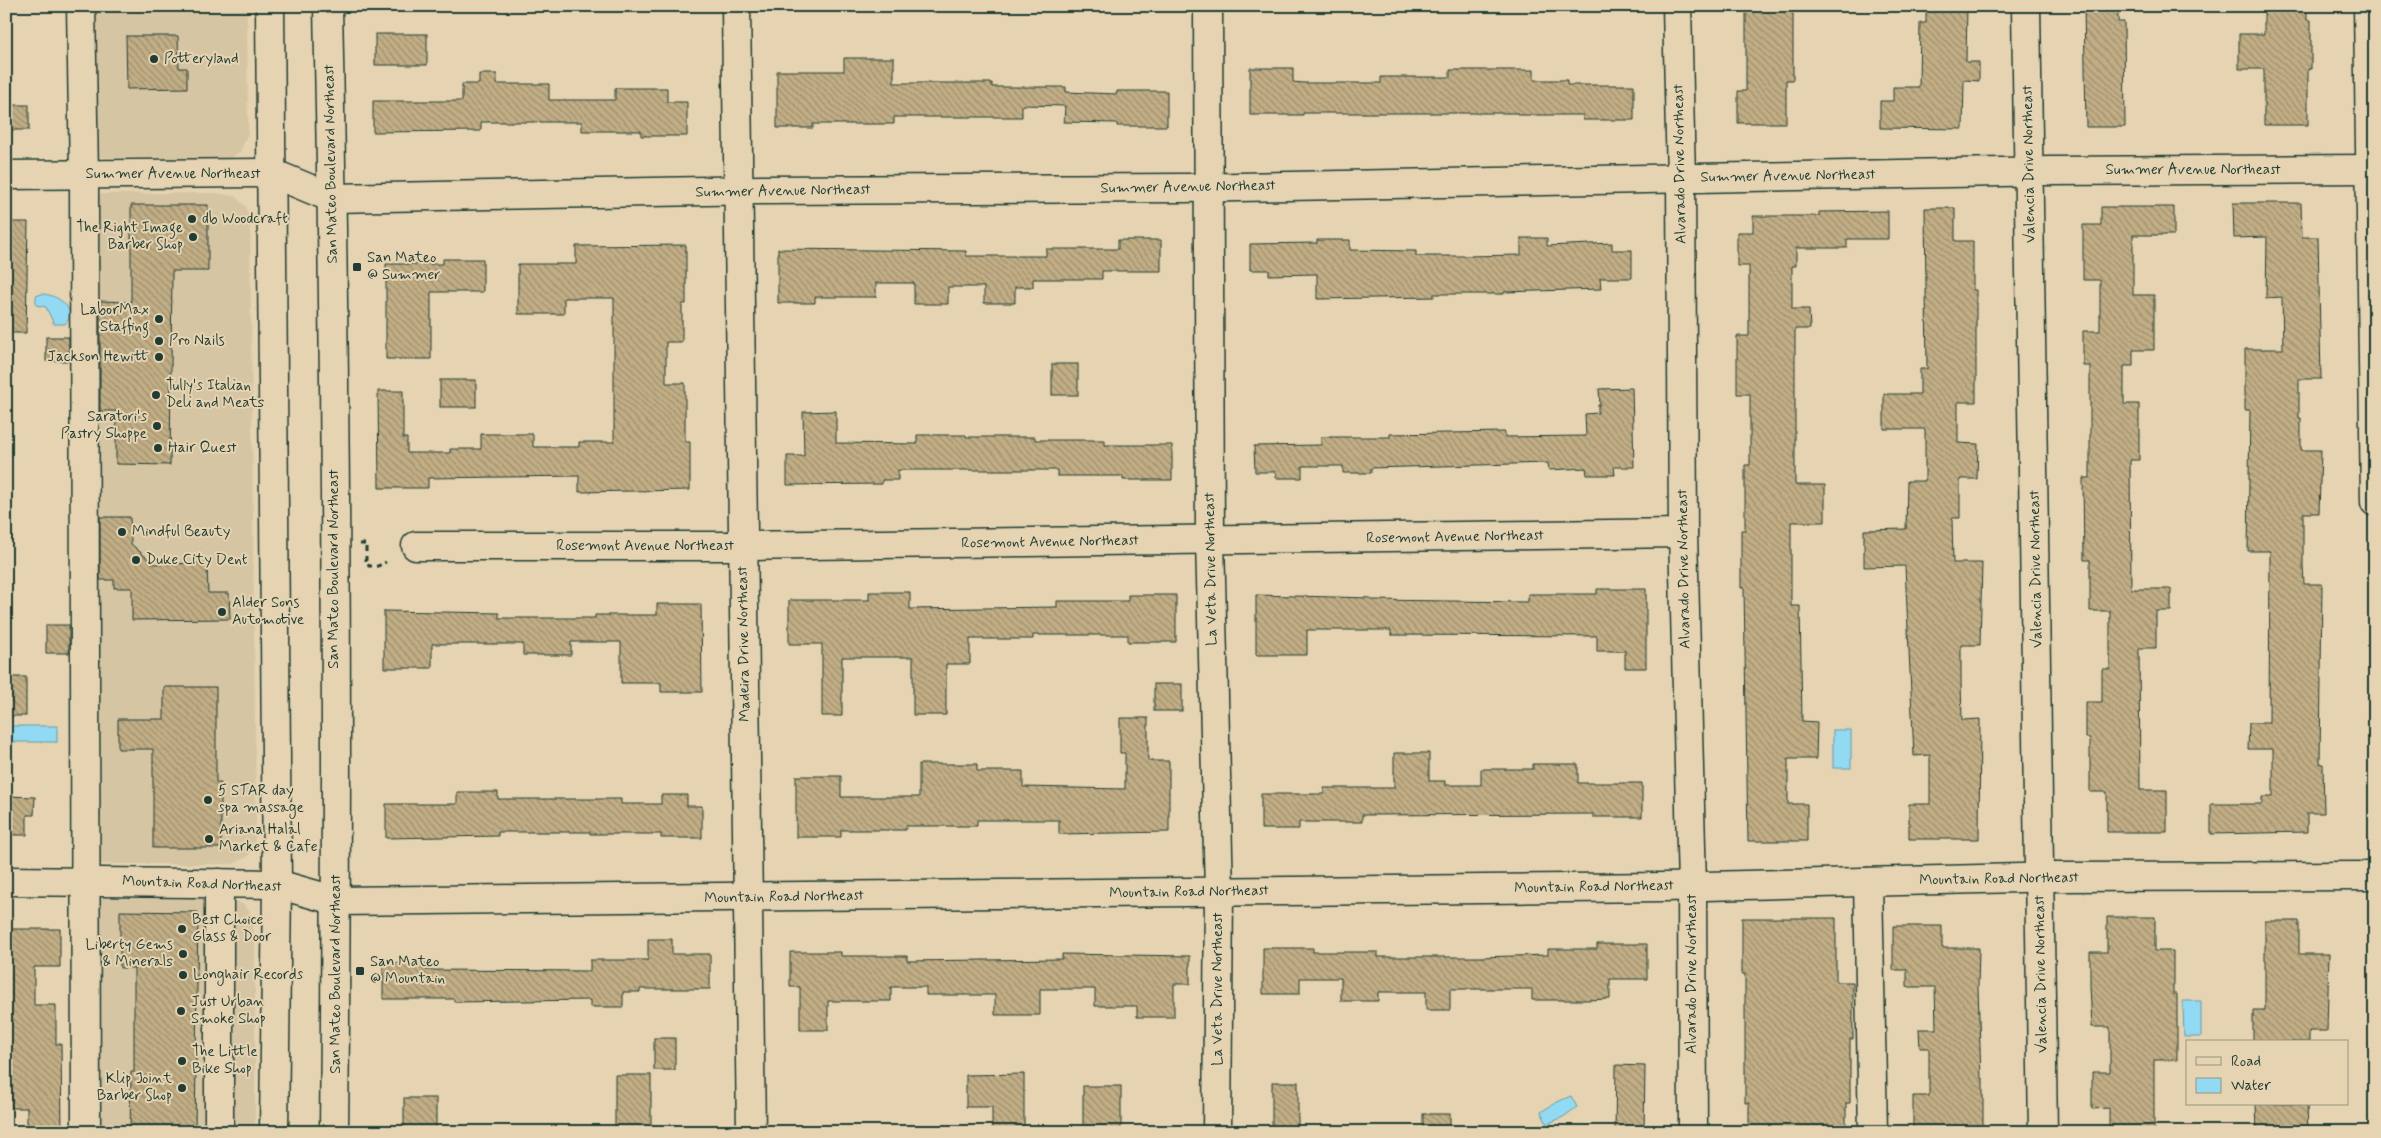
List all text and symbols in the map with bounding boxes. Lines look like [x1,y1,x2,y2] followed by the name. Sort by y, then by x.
[164,49,239,69] place label: Potteryland
[148,53,160,65] marker: Potteryland
[319,64,343,264] street label: San Mateo Boulevard Northeast
[1669,83,1691,244] street label: Alvarado Drive Northeast
[2018,84,2040,243] street label: Valencia Drive Northeast
[2105,160,2281,180] street label: Summer Avenue Northeast
[85,164,261,184] street label: Summer Avenue Northeast
[1700,164,1876,188] street label: Summer Avenue Northeast
[1100,175,1276,199] street label: Summer Avenue Northeast
[695,179,871,203] street label: Summer Avenue Northeast
[202,209,288,229] place label: db Woodcraft
[186,213,198,225] marker: db Woodcraft
[76,218,183,255] place label: The Right Image Barber Shop
[187,231,199,243] marker: The Right Image Barber Shop
[367,248,441,285] place label: San Mateo @ Summer
[351,261,363,273] marker: San Mateo @ Summer
[80,300,149,338] place label: LaborMax Staffing
[153,313,165,325] marker: LaborMax Staffing
[169,331,225,351] place label: Pro Nails
[153,335,165,347] marker: Pro Nails
[47,347,150,367] place label: Jackson Hewitt
[153,351,165,363] marker: Jackson Hewitt
[166,376,264,413] place label: Tully's Italian Deli and Meats
[150,389,162,401] marker: Tully's Italian Deli and Meats
[61,407,147,444] place label: Saratori's Pastry Shoppe
[151,420,163,432] marker: Saratori's Pastry Shoppe
[168,438,237,458] place label: Hair Quest
[152,442,164,454] marker: Hair Quest
[324,469,344,669] street label: San Mateo Boulevard Northeast
[1673,488,1695,649] street label: Alvarado Drive Northeast
[2025,489,2047,648] street label: Valencia Drive Northeast
[1200,491,1222,646] street label: La Veta Drive Northeast
[132,522,231,542] place label: Mindful Beauty
[1366,525,1545,549] street label: Rosemont Avenue Northeast
[116,526,128,538] marker: Mindful Beauty
[961,530,1140,554] street label: Rosemont Avenue Northeast
[556,536,734,556] street label: Rosemont Avenue Northeast
[146,550,248,570] place label: Duke City Dent
[130,554,142,566] marker: Duke City Dent
[733,565,755,722] street label: Madeira Drive Northeast
[232,593,304,630] place label: Alder Sons Automotive
[216,606,228,618] marker: Alder Sons Automotive
[218,781,304,819] place label: 5 STAR day spa massage
[202,794,214,806] marker: 5 STAR day spa massage
[219,820,318,857] place label: Ariana Halal Market & Cafe
[203,833,215,845] marker: Ariana Halal Market & Cafe
[1919,868,2080,890] street label: Mountain Road Northeast
[122,871,283,897] street label: Mountain Road Northeast
[326,874,346,1074] street label: San Mateo Boulevard Northeast
[1514,876,1675,898] street label: Mountain Road Northeast
[1109,881,1270,903] street label: Mountain Road Northeast
[704,886,865,908] street label: Mountain Road Northeast
[1682,893,1702,1054] street label: Alvarado Drive Northeast
[2030,894,2052,1053] street label: Valencia Drive Northeast
[192,910,272,947] place label: Best Choice Glass & Door
[1208,912,1228,1066] street label: La Veta Drive Northeast
[176,923,188,935] marker: Best Choice Glass & Door
[85,935,173,972] place label: Liberty Gems & Minerals
[177,948,189,960] marker: Liberty Gems & Minerals
[370,952,445,989] place label: San Mateo @ Mountain
[193,965,303,986] place label: Longhair Records
[354,965,366,977] marker: San Mateo @ Mountain
[177,969,189,981] marker: Longhair Records
[191,992,266,1029] place label: Just Urban Smoke Shop
[175,1005,187,1017] marker: Just Urban Smoke Shop
[2186,1040,2348,1106] legend
[192,1042,258,1079] place label: The Little Bike Shop
[2231,1052,2261,1072] text: Road
[176,1055,188,1067] marker: The Little Bike Shop
[97,1069,172,1106] place label: Klip Joint Barber Shop
[2231,1076,2271,1096] text: Water
[176,1082,188,1094] marker: Klip Joint Barber Shop

